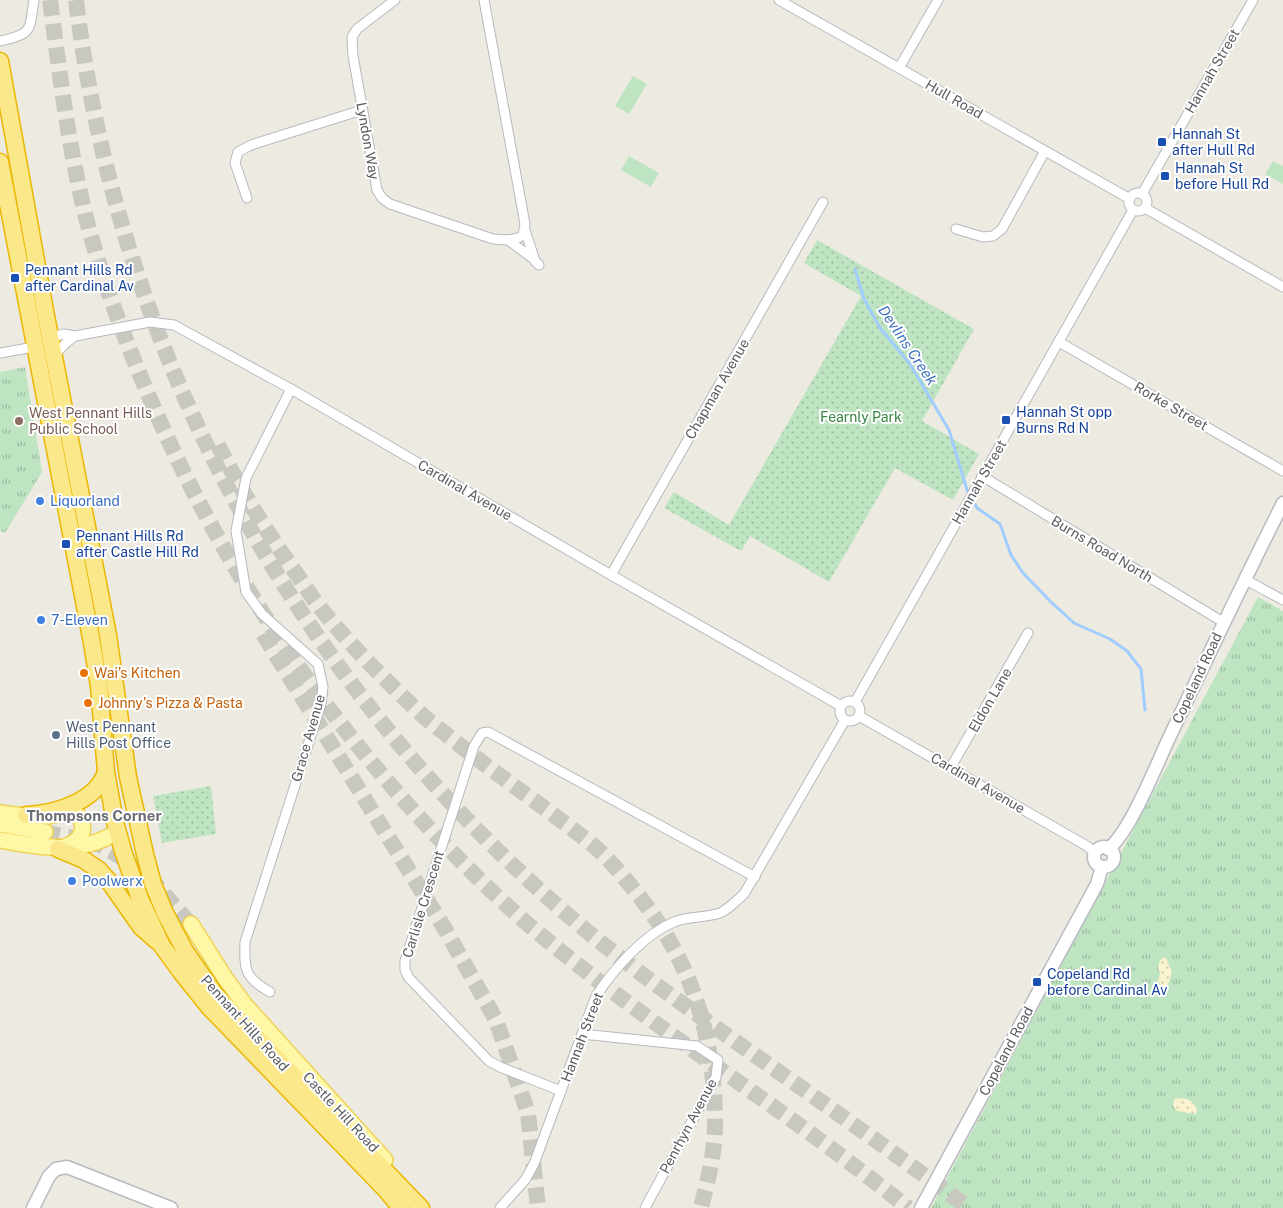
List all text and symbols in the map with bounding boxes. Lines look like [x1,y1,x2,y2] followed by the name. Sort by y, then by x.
[1181,26,1243,116] street label: Hannah Street
[922,76,986,122] street label: Hull Road
[353,101,383,181] street label: Lyndon Way
[1172,126,1255,158] place label: Hannah St after Hull Rd
[1156,136,1168,148] marker: Hannah St after Hull Rd
[1175,160,1269,192] place label: Hannah St before Hull Rd
[1159,170,1171,182] marker: Hannah St before Hull Rd
[25,262,134,294] place label: Pennant Hills Rd after Cardinal Av
[9,272,21,284] marker: Pennant Hills Rd after Cardinal Av
[875,302,941,389] water label: Devlins Creek
[682,336,752,442] street label: Chapman Avenue
[1131,378,1211,434] street label: Rorke Street
[1016,404,1112,436] place label: Hannah St opp Burns Rd N
[29,405,152,437] place label: West Pennant Hills Public School
[820,409,902,425] park label: Fearnly Park
[1000,414,1012,426] marker: Hannah St opp Burns Rd N
[13,415,25,427] marker: West Pennant Hills Public School
[948,437,1010,527] street label: Hannah Street
[415,457,515,524] street label: Cardinal Avenue
[50,493,120,509] place label: Liquorland
[34,495,46,507] marker: Liquorland
[1048,512,1156,586] street label: Burns Road North
[76,528,199,560] place label: Pennant Hills Rd after Castle Hill Rd
[60,538,72,550] marker: Pennant Hills Rd after Castle Hill Rd
[51,612,108,628] place label: 7-Eleven
[35,614,47,626] marker: 7-Eleven
[1169,630,1225,726] street label: Copeland Road
[94,665,181,681] place label: Wai’s Kitchen
[965,665,1015,735] street label: Eldon Lane
[78,667,90,679] marker: Wai’s Kitchen
[288,692,328,784] street label: Grace Avenue
[98,695,243,711] place label: Johnny's Pizza & Pasta
[82,697,94,709] marker: Johnny's Pizza & Pasta
[66,719,171,751] place label: West Pennant Hills Post Office
[50,729,62,741] marker: West Pennant Hills Post Office
[928,750,1028,817] street label: Cardinal Avenue
[26,807,162,824] district label: Thompsons Corner
[399,848,447,960] street label: Carlisle Crescent
[82,873,143,889] place label: Poolwerx
[66,875,78,887] marker: Poolwerx
[1047,966,1167,998] place label: Copeland Rd before Cardinal Av
[198,972,292,1074] street label: Pennant Hills Road
[1031,976,1043,988] marker: Copeland Rd before Cardinal Av
[558,990,606,1084] street label: Hannah Street
[976,1004,1036,1098] street label: Copeland Road
[300,1069,382,1155] street label: Castle Hill Road
[656,1076,720,1176] street label: Penrhyn Avenue

